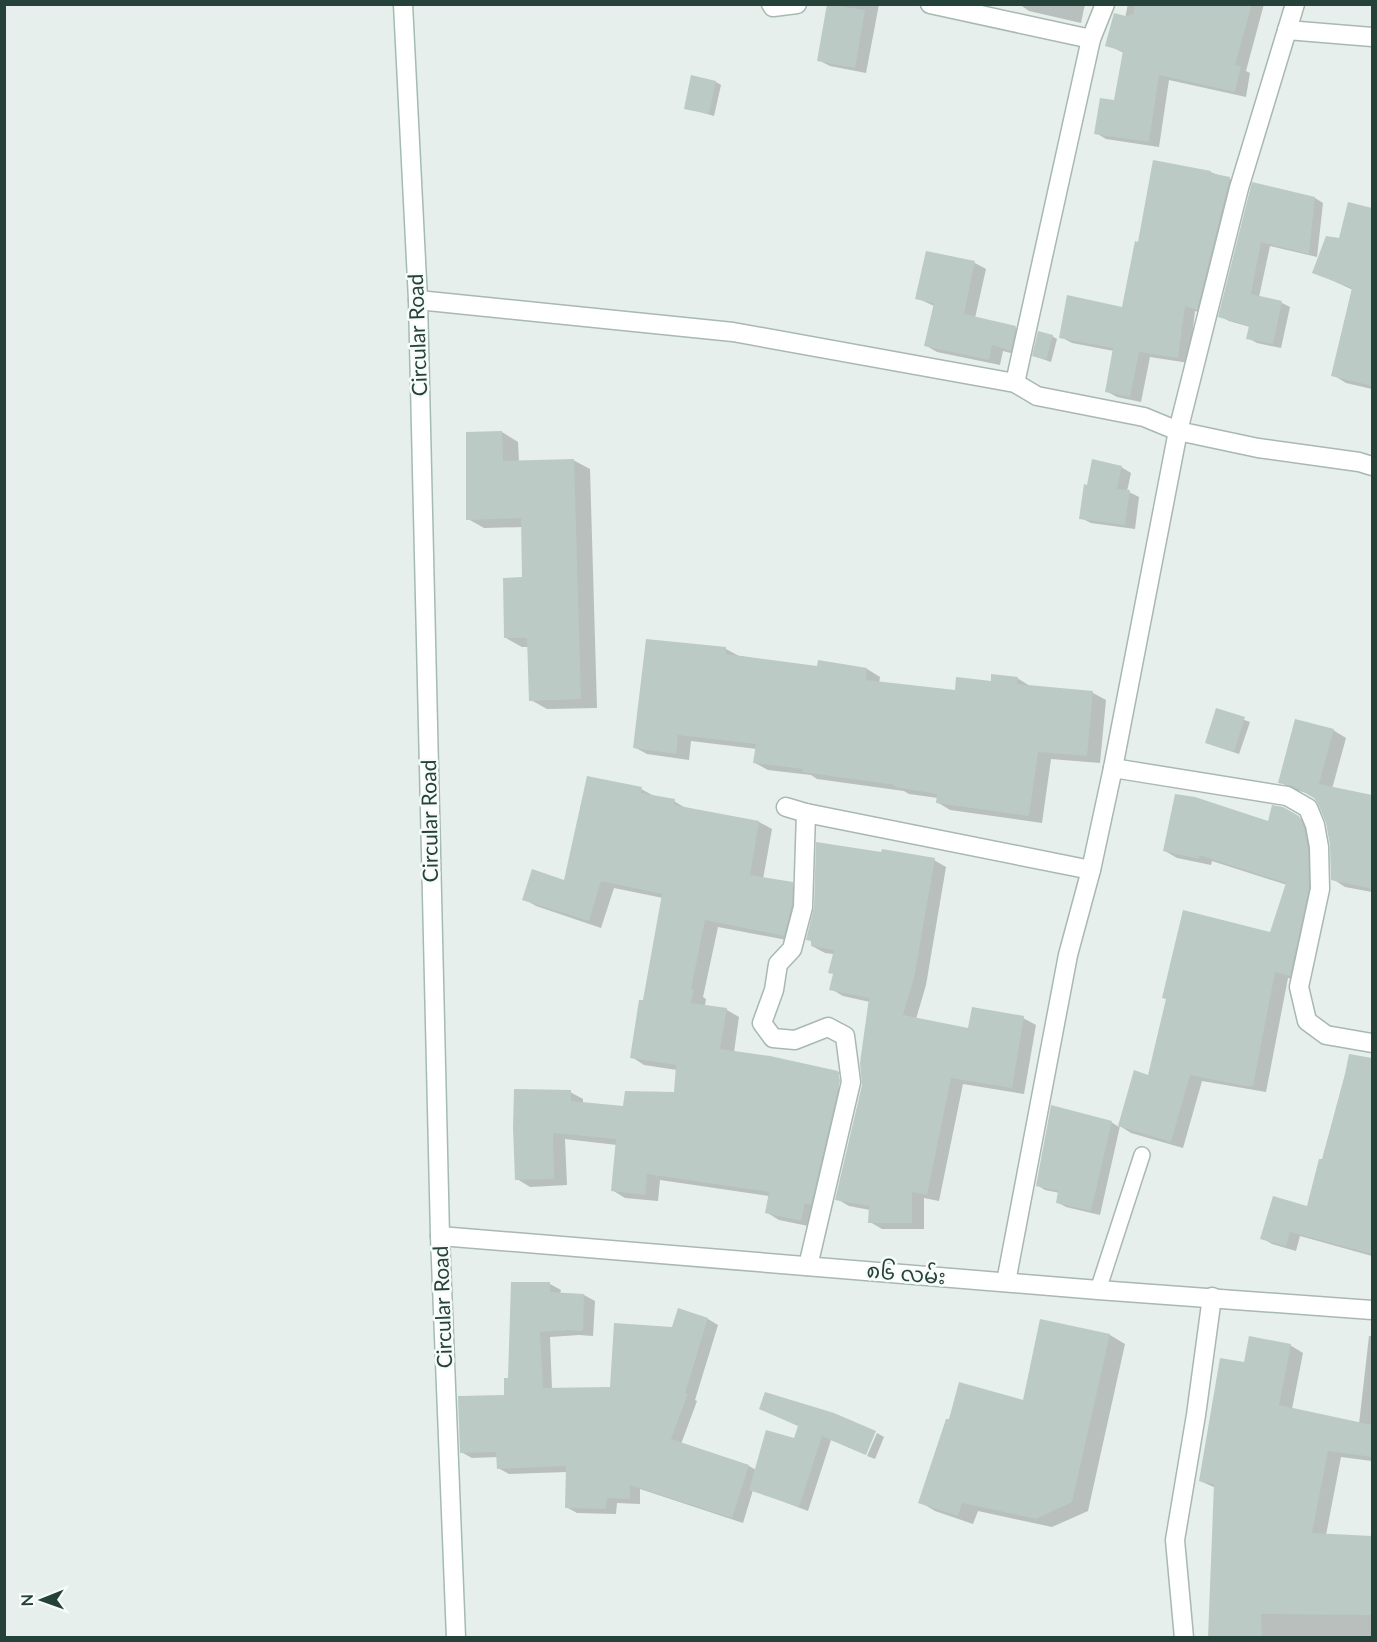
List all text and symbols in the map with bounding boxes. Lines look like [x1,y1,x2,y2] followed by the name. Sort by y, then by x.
[402,273,431,397] street label: Circular Road
[415,760,442,883] street label: Circular Road
[427,1245,456,1369] street label: Circular Road
[866,1255,947,1288] street label: ၈၆ လမ်း
[12,1570,72,1630] north arrow
[17,1594,36,1607] text: N

